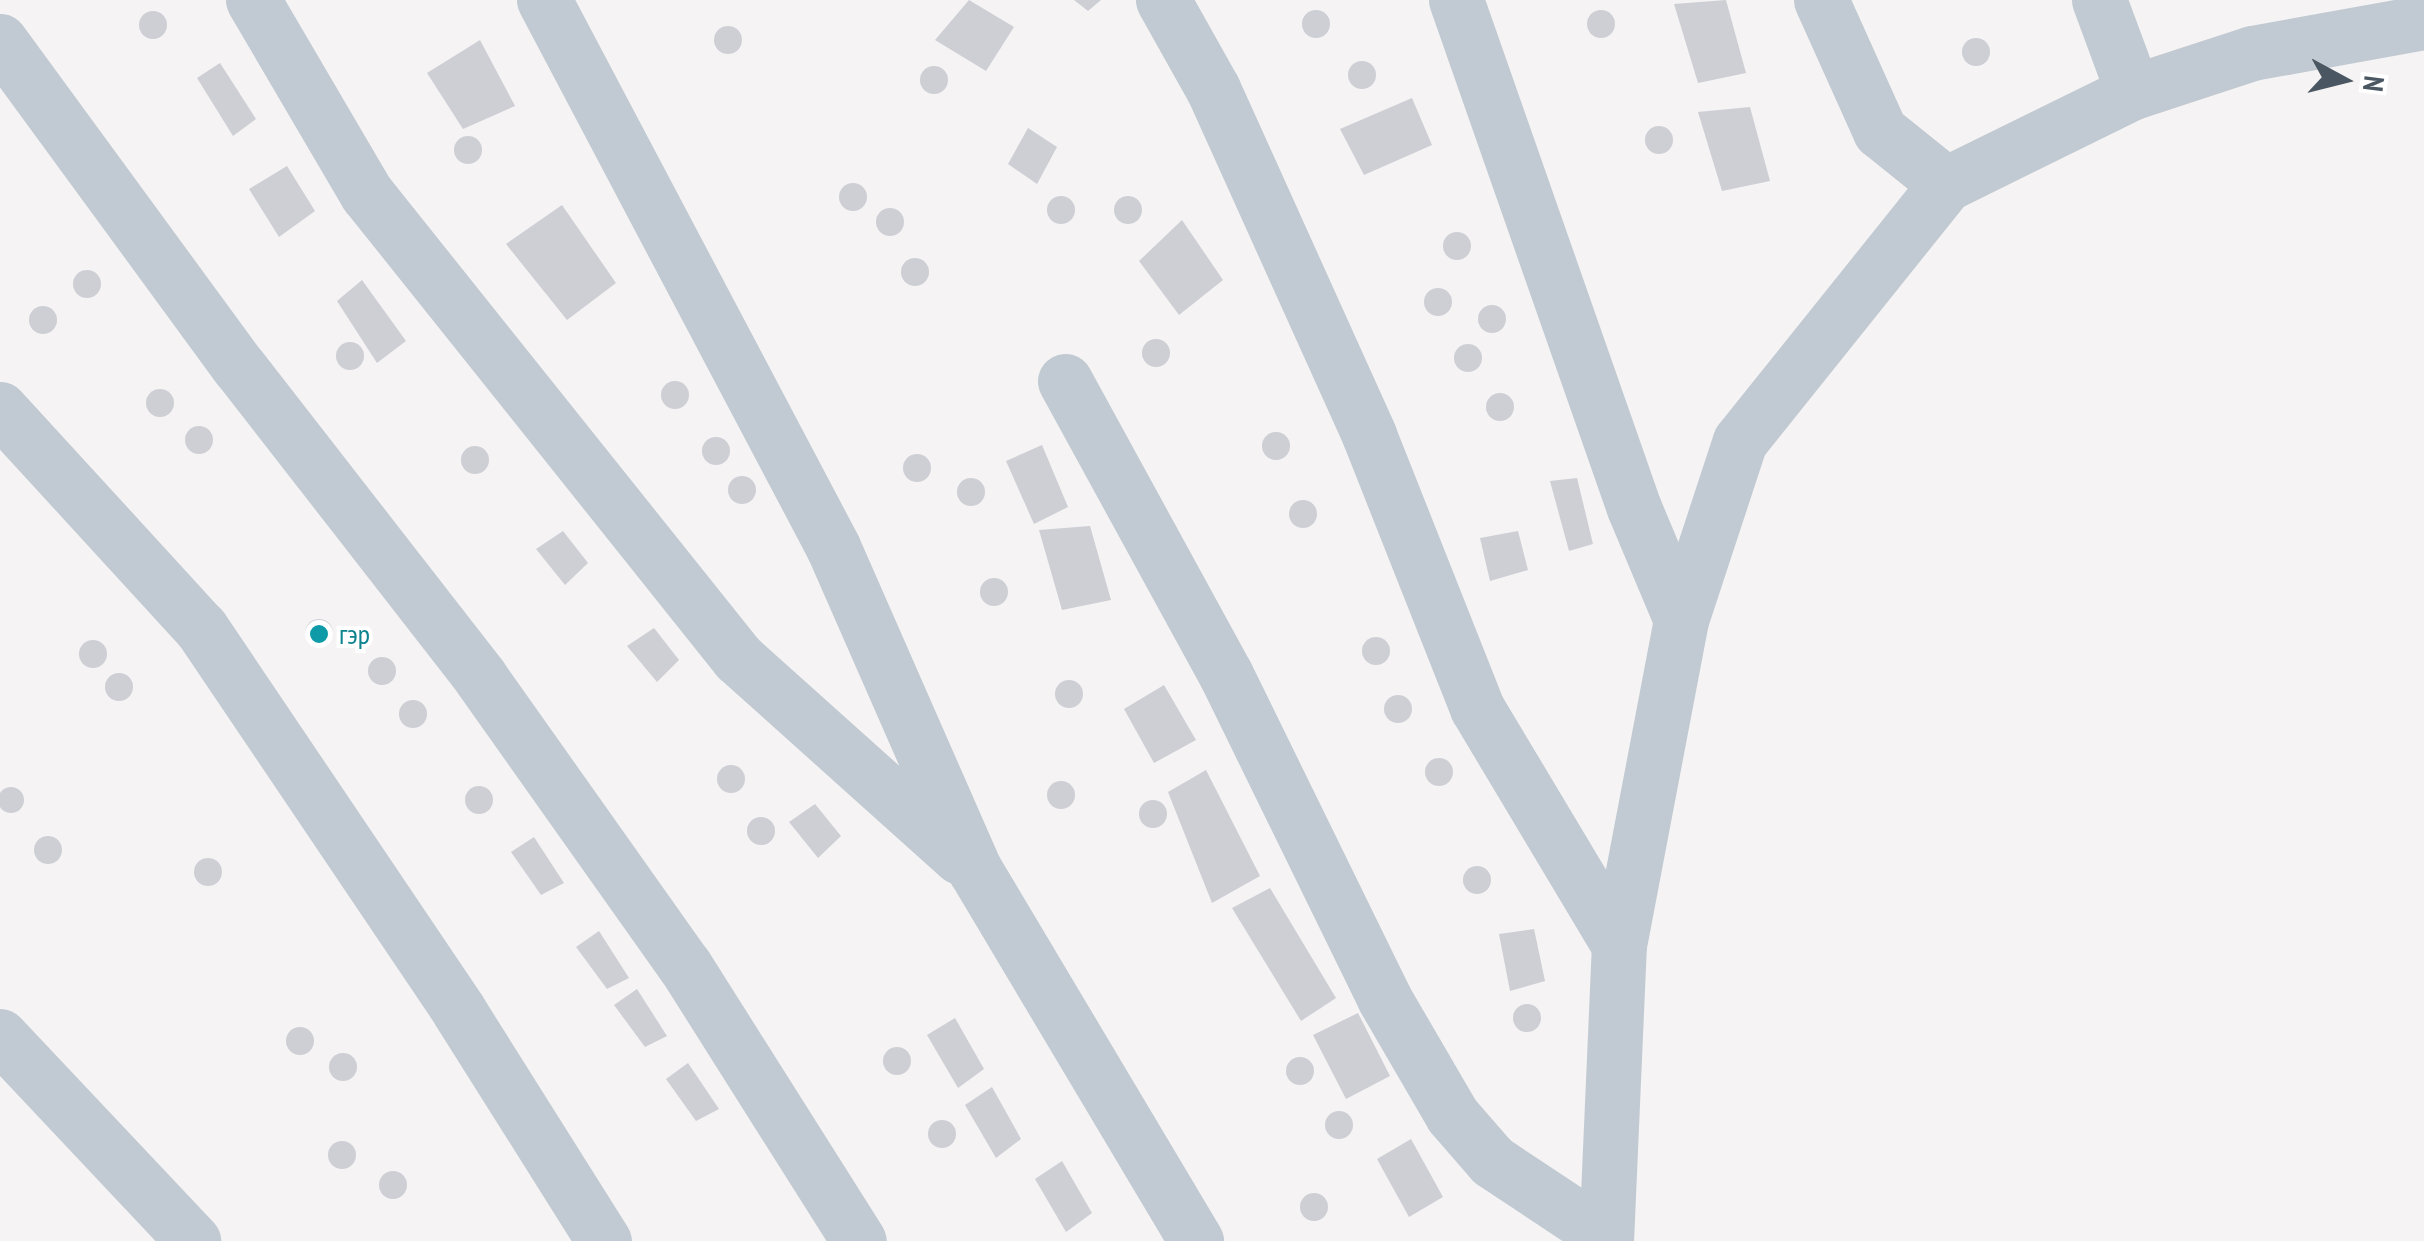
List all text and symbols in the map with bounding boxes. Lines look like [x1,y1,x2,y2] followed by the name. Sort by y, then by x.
[2294,30,2394,130] north arrow
[2355,74,2394,93] text: N
[339,617,370,651] place label: гэр
[308,623,330,645] marker: гэр

